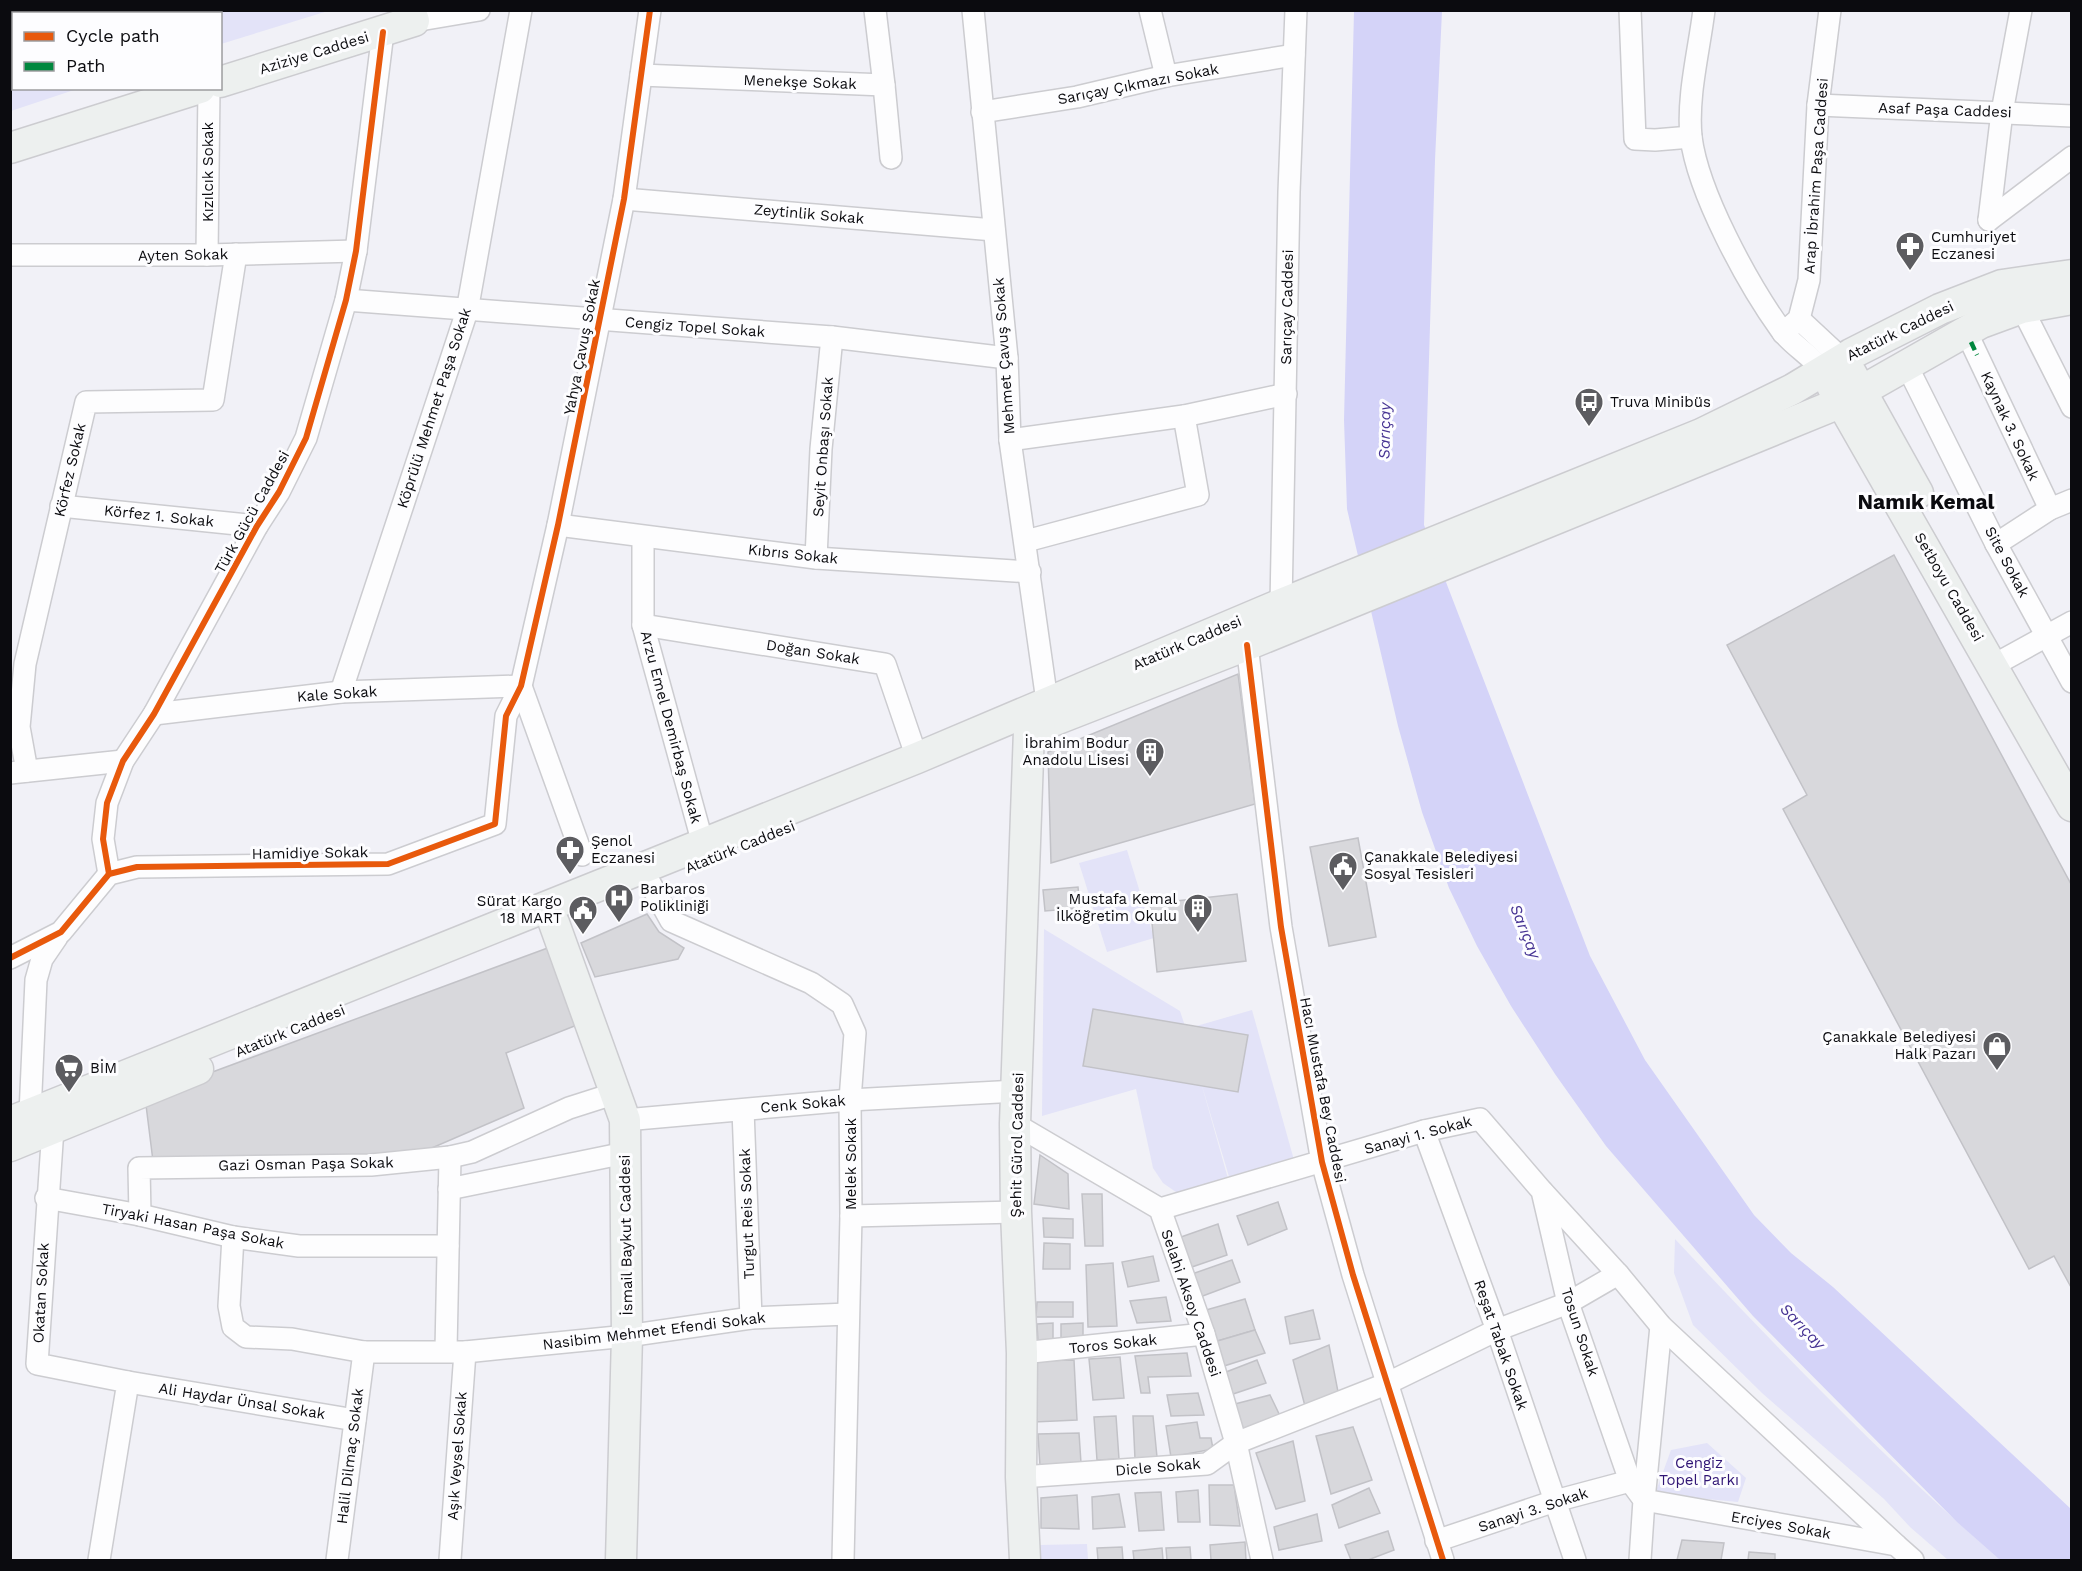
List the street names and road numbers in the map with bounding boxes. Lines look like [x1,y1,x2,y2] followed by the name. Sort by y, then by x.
[257,28,371,78] street label: Aziziye Caddesi
[1056,59,1221,108] street label: Sarıçay Çıkmazı Sokak
[743,71,857,93] street label: Menekşe Sokak
[1800,77,1832,275] street label: Arap İbrahim Paşa Caddesi
[1878,99,2012,121] street label: Asaf Paşa Caddesi
[199,121,217,222] street label: Kızılcık Sokak
[753,200,865,228] street label: Zeytinlik Sokak
[138,245,229,265] street label: Ayten Sokak
[1277,249,1297,365] street label: Sarıçay Caddesi
[990,276,1018,435] street label: Mehmet Çavuş Sokak
[560,277,604,417] street label: Yahya Çavuş Sokak
[1843,297,1957,365] street label: Atatürk Caddesi
[393,305,475,510] street label: Köprülü Mehmet Paşa Sokak
[624,313,766,341] street label: Cengiz Topel Sokak
[1977,369,2043,484] street label: Kaynak 3. Sokak
[809,376,837,518] street label: Seyit Onbaşı Sokak
[50,421,90,519] street label: Körfez Sokak
[211,447,293,577] street label: Türk Gücü Caddesi
[103,501,215,531] street label: Körfez 1. Sokak
[1981,524,2033,601] street label: Site Sokak
[1911,529,1987,645] street label: Setboyu Caddesi
[747,540,839,568] street label: Kıbrıs Sokak
[1130,612,1244,674] street label: Atatürk Caddesi
[637,629,706,826] street label: Arzu Emel Demirbaş Sokak
[765,636,862,668] street label: Doğan Sokak
[296,682,378,706] street label: Kale Sokak
[682,817,798,877] street label: Atatürk Caddesi
[252,843,369,863] street label: Hamidiye Sokak
[1296,996,1350,1184] street label: Hacı Mustafa Bey Caddesi
[232,1001,348,1061] street label: Atatürk Caddesi
[1007,1072,1027,1218] street label: Şehit Gürol Caddesi
[760,1091,847,1117] street label: Cenk Sokak
[1362,1112,1474,1158] street label: Sanayi 1. Sokak
[842,1118,860,1210] street label: Melek Sokak
[736,1148,758,1280] street label: Turgut Reis Sokak
[218,1153,394,1175] street label: Gazi Osman Paşa Sokak
[616,1154,636,1316] street label: İsmail Baykut Caddesi
[100,1199,286,1253] street label: Tiryaki Hasan Paşa Sokak
[1157,1227,1225,1379] street label: Selahi Aksoy Caddesi
[29,1242,53,1344] street label: Okatan Sokak
[1470,1277,1532,1413] street label: Reşat Tabak Sokak
[1557,1285,1603,1379] street label: Tosun Sokak
[542,1308,767,1354] street label: Nasibim Mehmet Efendi Sokak
[1068,1330,1158,1358] street label: Toros Sokak
[157,1379,327,1423] street label: Ali Haydar Ünsal Sokak
[333,1387,367,1525] street label: Halil Dilmaç Sokak
[444,1390,471,1521] street label: Aşık Veysel Sokak
[1115,1454,1202,1480] street label: Dicle Sokak
[1476,1484,1590,1536] street label: Sanayi 3. Sokak
[1730,1507,1833,1543] street label: Erciyes Sokak

